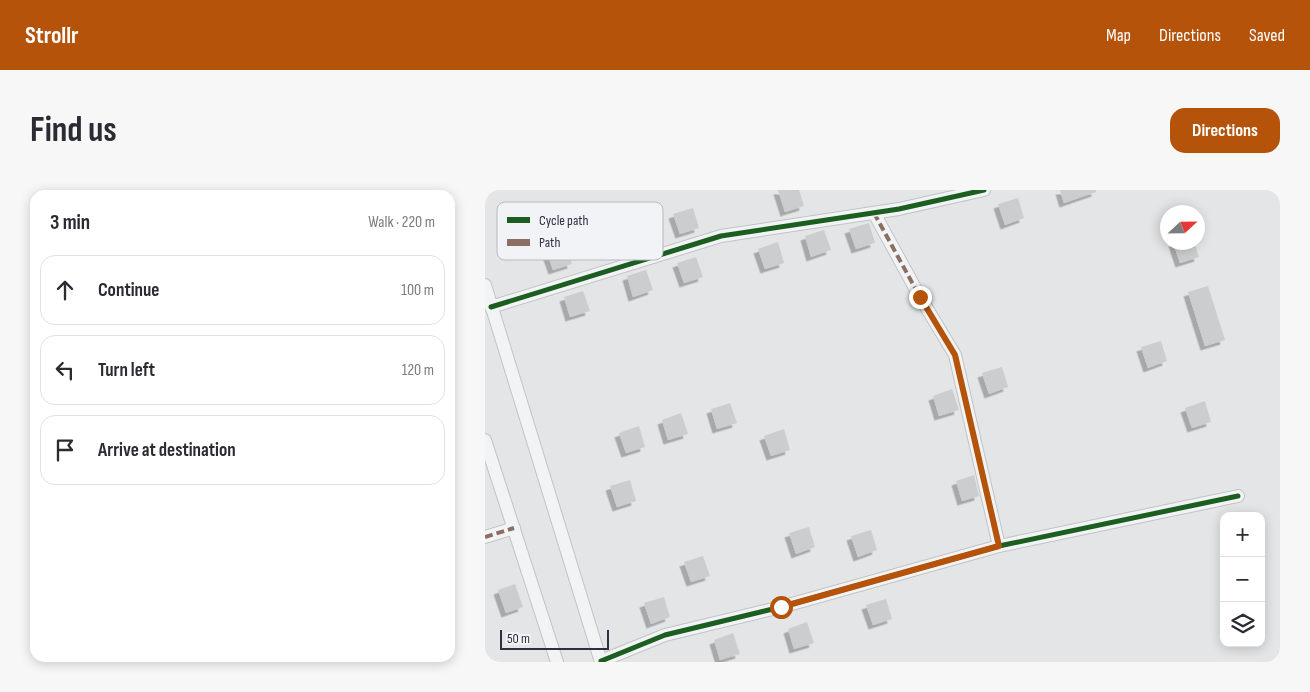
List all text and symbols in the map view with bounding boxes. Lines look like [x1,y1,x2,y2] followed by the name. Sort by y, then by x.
[25,21,79,50] text: Strollr
[1106,25,1131,46] text: Map
[1159,25,1221,46] text: Directions
[1249,25,1285,46] text: Saved
[1170,108,1280,153] button: Directions
[30,109,117,152] text: Find us
[497,202,663,260] legend
[1160,205,1205,250] north arrow
[50,210,90,235] text: 3 min
[539,212,589,229] text: Cycle path
[368,213,435,232] text: Walk · 220 m
[539,234,560,251] text: Path
[51,276,79,304] icon: ahead
[98,279,159,302] text: Continue
[401,281,434,300] text: 100 m
[909,286,932,309] route end
[51,356,79,384] icon: left
[98,359,155,382] text: Turn left
[402,361,434,380] text: 120 m
[51,436,79,464] icon: arrive
[98,439,236,462] text: Arrive at destination
[1220,512,1265,647] map controls
[1220,512,1265,557] button: +
[1220,557,1265,602] button: −
[770,596,793,619] route start
[1220,602,1265,647] button: layers
[500,627,609,650] scale bar
[507,630,530,647] text: 50 m

